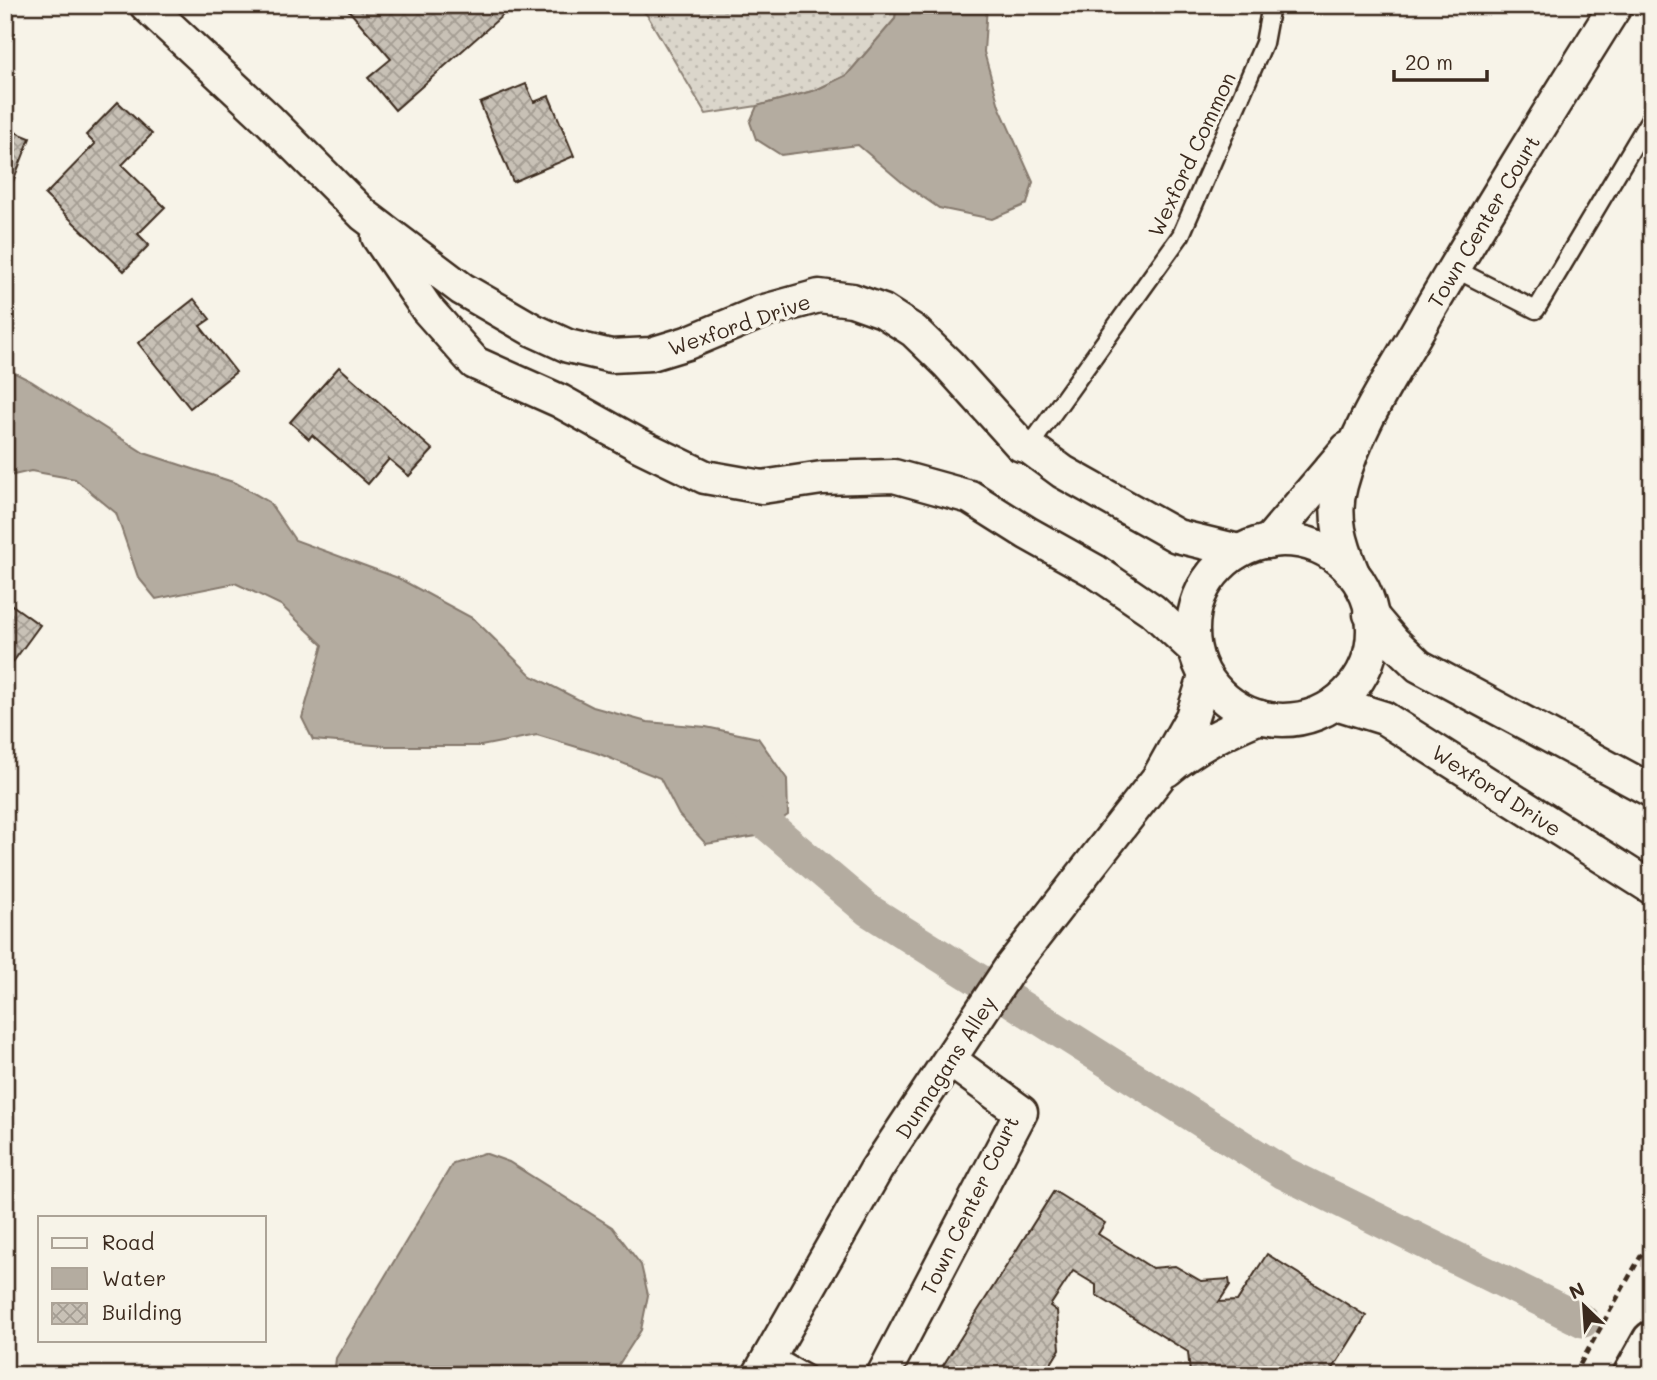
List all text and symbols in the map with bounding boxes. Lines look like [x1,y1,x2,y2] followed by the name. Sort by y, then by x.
[1394,38,1487,82] scale bar
[1405,48,1453,75] text: 20 m
[1141,67,1241,241] street label: Wexford Common
[1421,130,1545,312] street label: Town Center Court
[664,287,814,361] street label: Wexford Drive
[1427,738,1567,842] street label: Wexford Drive
[889,990,1001,1144] street label: Dunnagans Alley
[914,1111,1024,1299] street label: Town Center Court
[38,1216,266,1342] legend
[102,1228,154,1255] text: Road
[102,1264,166,1291] text: Water
[1548,1272,1618,1342] north arrow
[1565,1276,1588,1305] text: N
[102,1298,182,1325] text: Building

